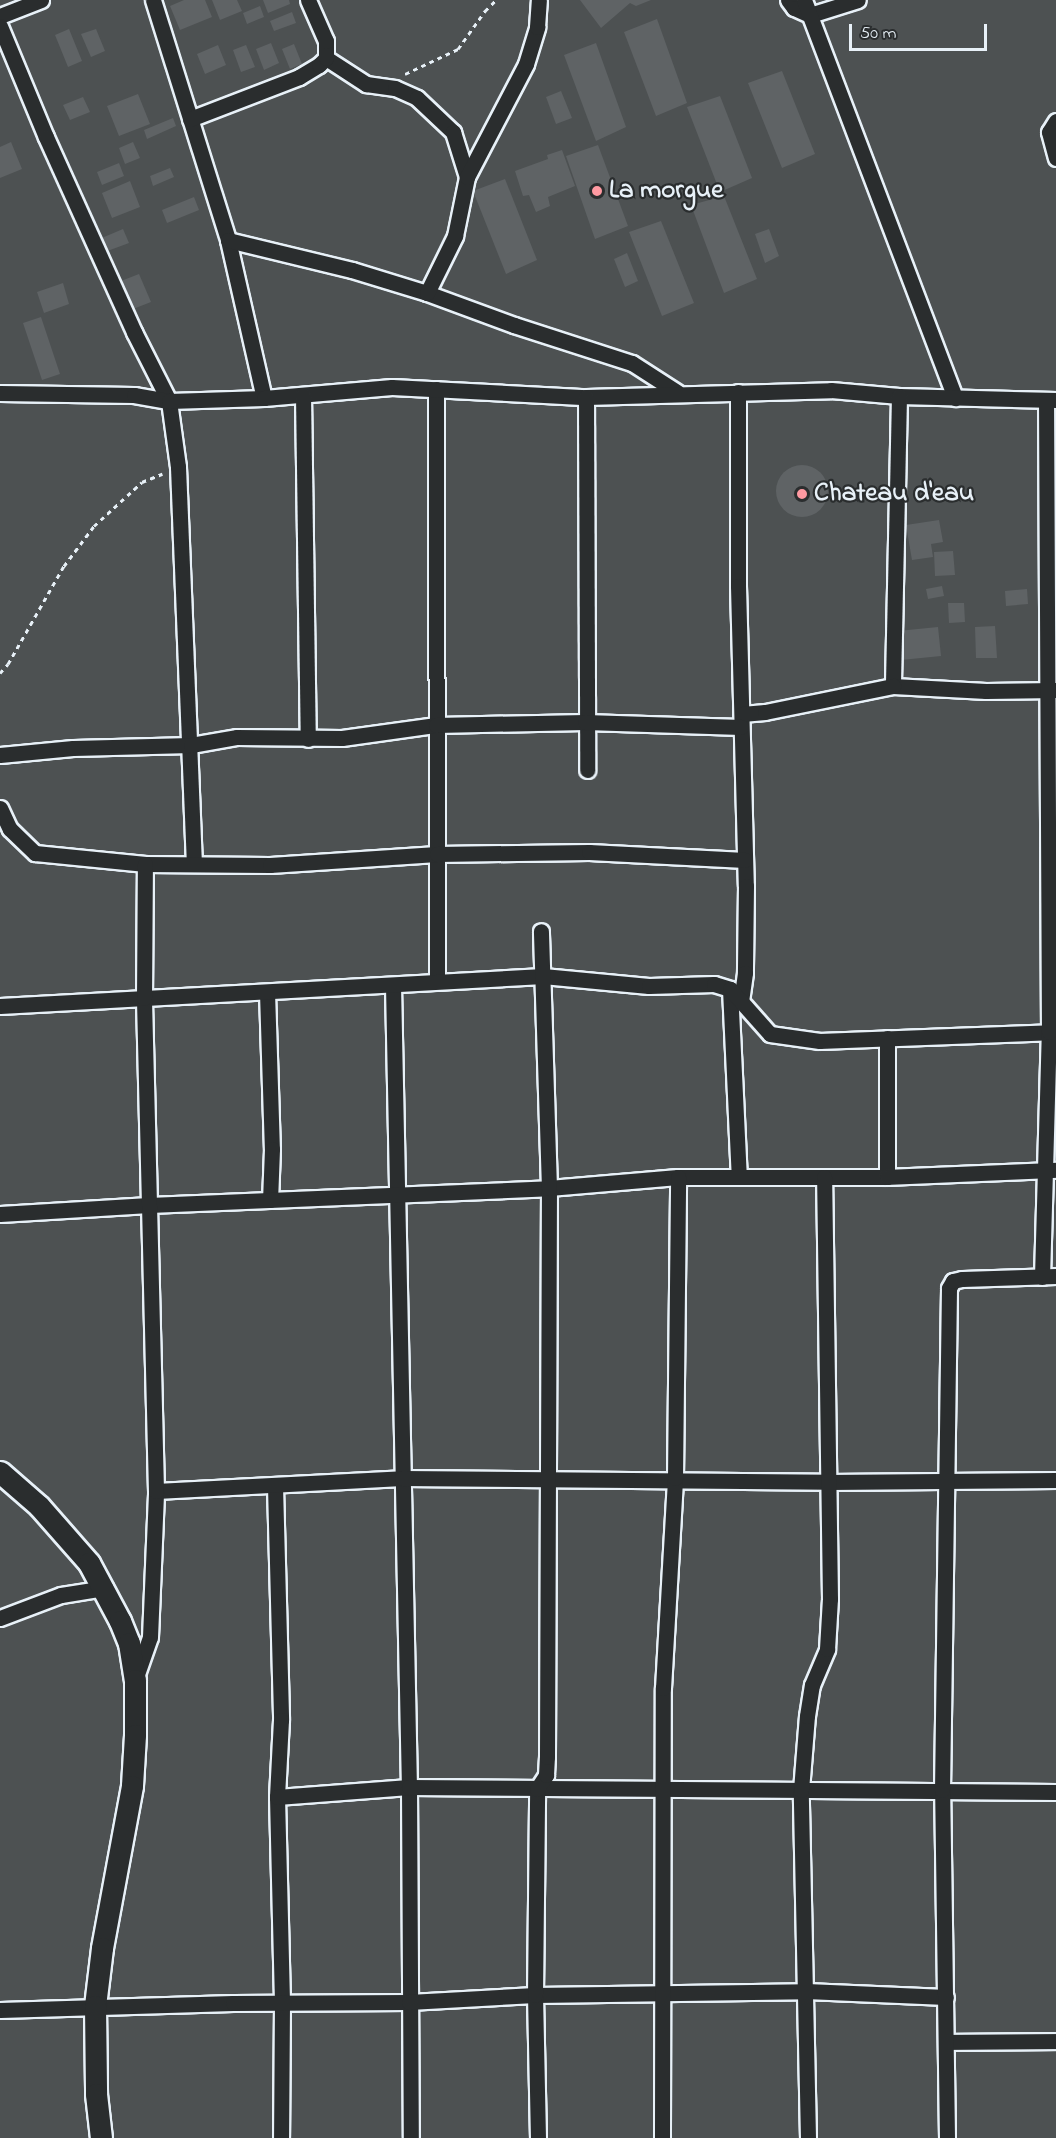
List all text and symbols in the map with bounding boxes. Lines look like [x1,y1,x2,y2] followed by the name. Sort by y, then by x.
[852,12,990,50] scale bar
[860,21,897,47] text: 50 m
[609,175,723,207] place label: La morgue
[590,184,604,198] marker: La morgue
[814,478,974,510] place label: Chateau d'eau
[795,487,809,501] marker: Chateau d'eau

